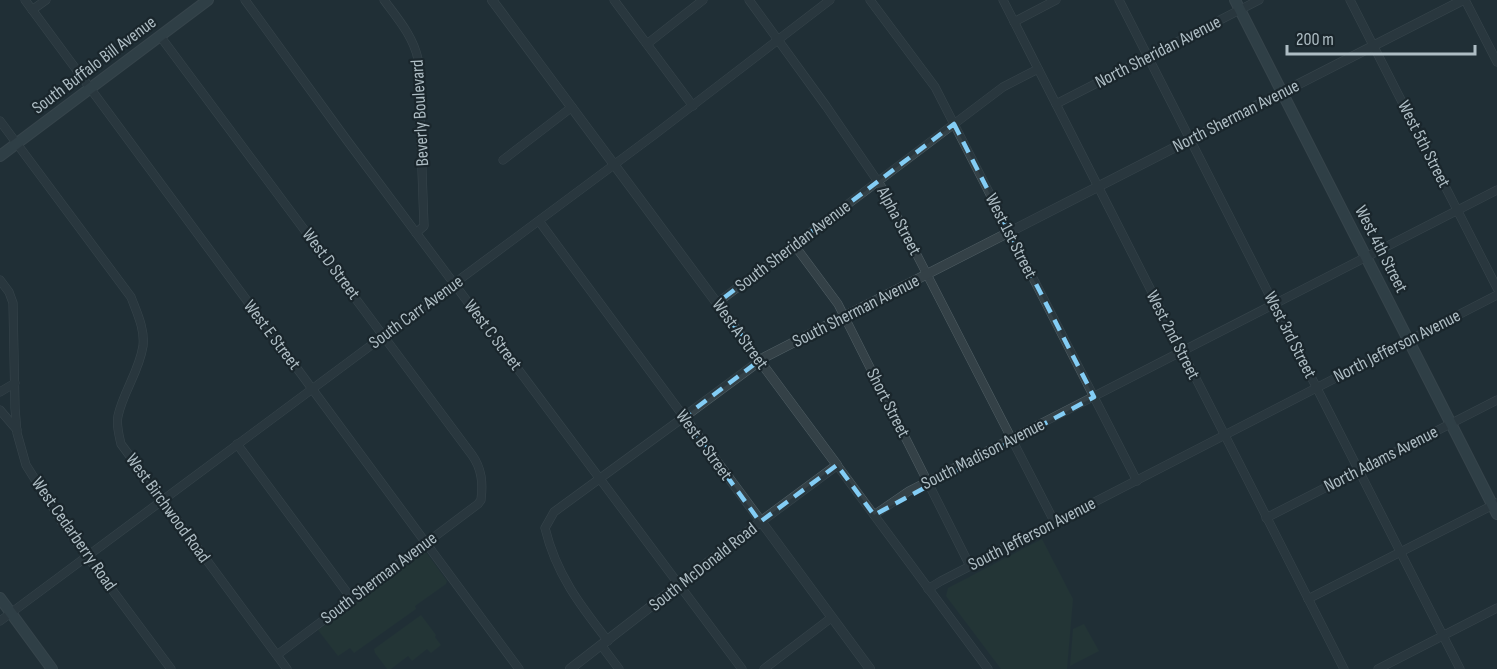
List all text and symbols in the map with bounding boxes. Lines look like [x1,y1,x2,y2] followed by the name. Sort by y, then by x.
[28,11,160,119] street label: South Buffalo Bill Avenue
[1092,11,1224,93] street label: North Sheridan Avenue
[1287,18,1474,56] scale bar
[1296,29,1334,50] text: 200 m
[407,59,433,167] street label: Beverly Boulevard
[1169,75,1303,157] street label: North Sherman Avenue
[1393,97,1455,191] street label: West 5th Street
[872,182,926,259] street label: Alpha Street
[981,190,1042,282] street label: West 1st Street
[731,196,855,296] street label: South Sheridan Avenue
[1350,202,1412,297] street label: West 4th Street
[298,224,365,304] street label: West D Street
[789,270,923,352] street label: South Sherman Avenue
[365,271,467,353] street label: South Carr Avenue
[1142,287,1205,383] street label: West 2nd Street
[1259,288,1321,382] street label: West 3rd Street
[707,295,773,374] street label: West A Street
[239,296,305,374] street label: West E Street
[460,296,527,375] street label: West C Street
[1330,305,1464,387] street label: North Jefferson Avenue
[862,365,915,441] street label: Short Street
[671,406,737,485] street label: West B Street
[918,414,1048,494] street label: South Madison Avenue
[1321,421,1441,497] street label: North Adams Avenue
[121,449,215,567] street label: West Birchwood Road
[27,473,121,595] street label: West Cedarberry Road
[965,493,1099,575] street label: South Jefferson Avenue
[645,518,761,616] street label: South McDonald Road
[317,528,441,628] street label: South Sherman Avenue

